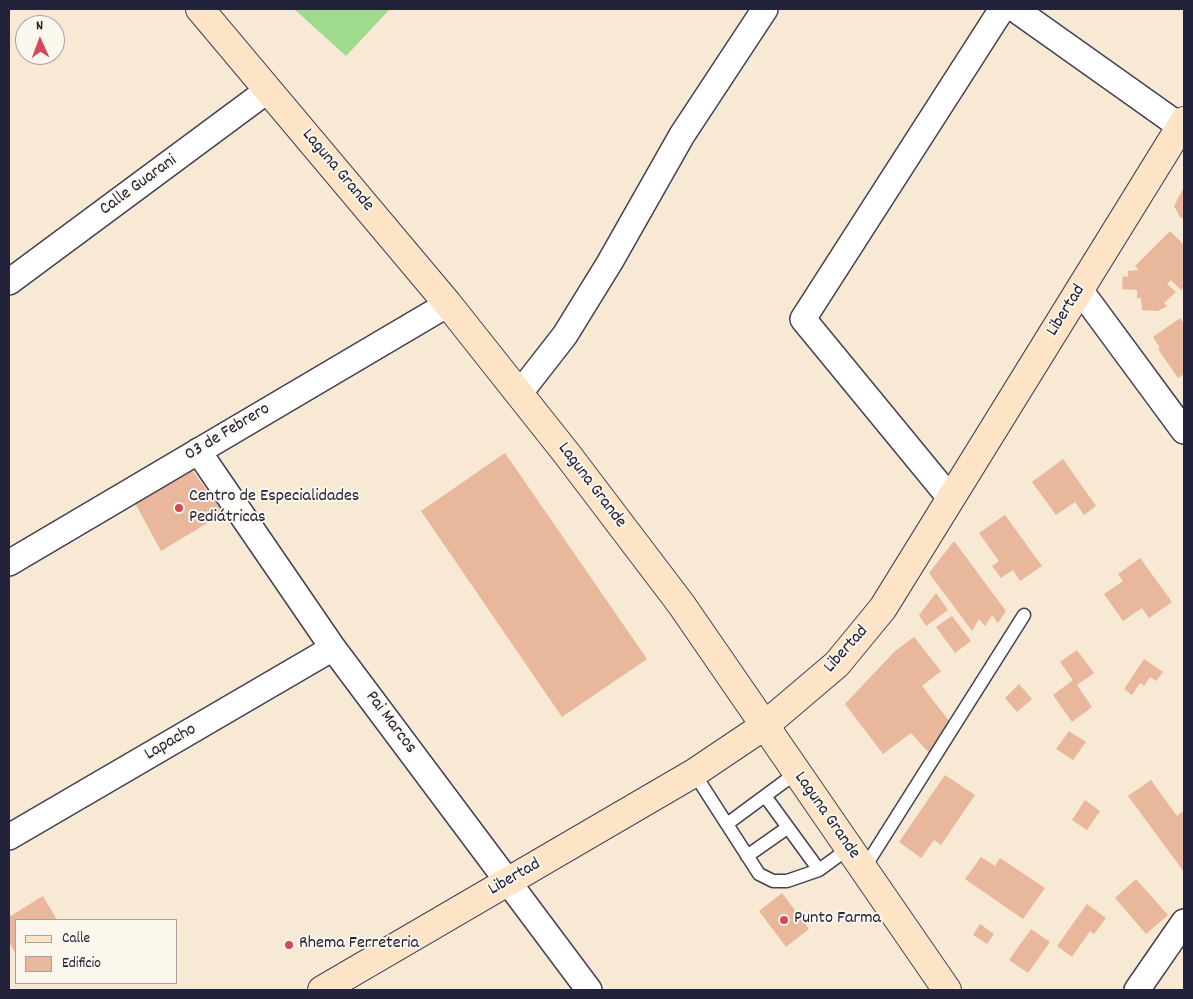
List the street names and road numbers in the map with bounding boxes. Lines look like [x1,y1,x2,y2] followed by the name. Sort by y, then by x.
[296,125,378,217] street label: Laguna Grande
[96,151,182,221] street label: Calle Guarani
[1043,281,1091,341] street label: Libertad
[182,399,274,467] street label: 03 de Febrero
[552,439,630,533] street label: Laguna Grande
[820,622,874,678] street label: Libertad
[360,688,420,758] street label: Pai Marcos
[141,720,201,766] street label: Lapacho
[788,768,864,864] street label: Laguna Grande
[485,855,545,901] street label: Libertad

